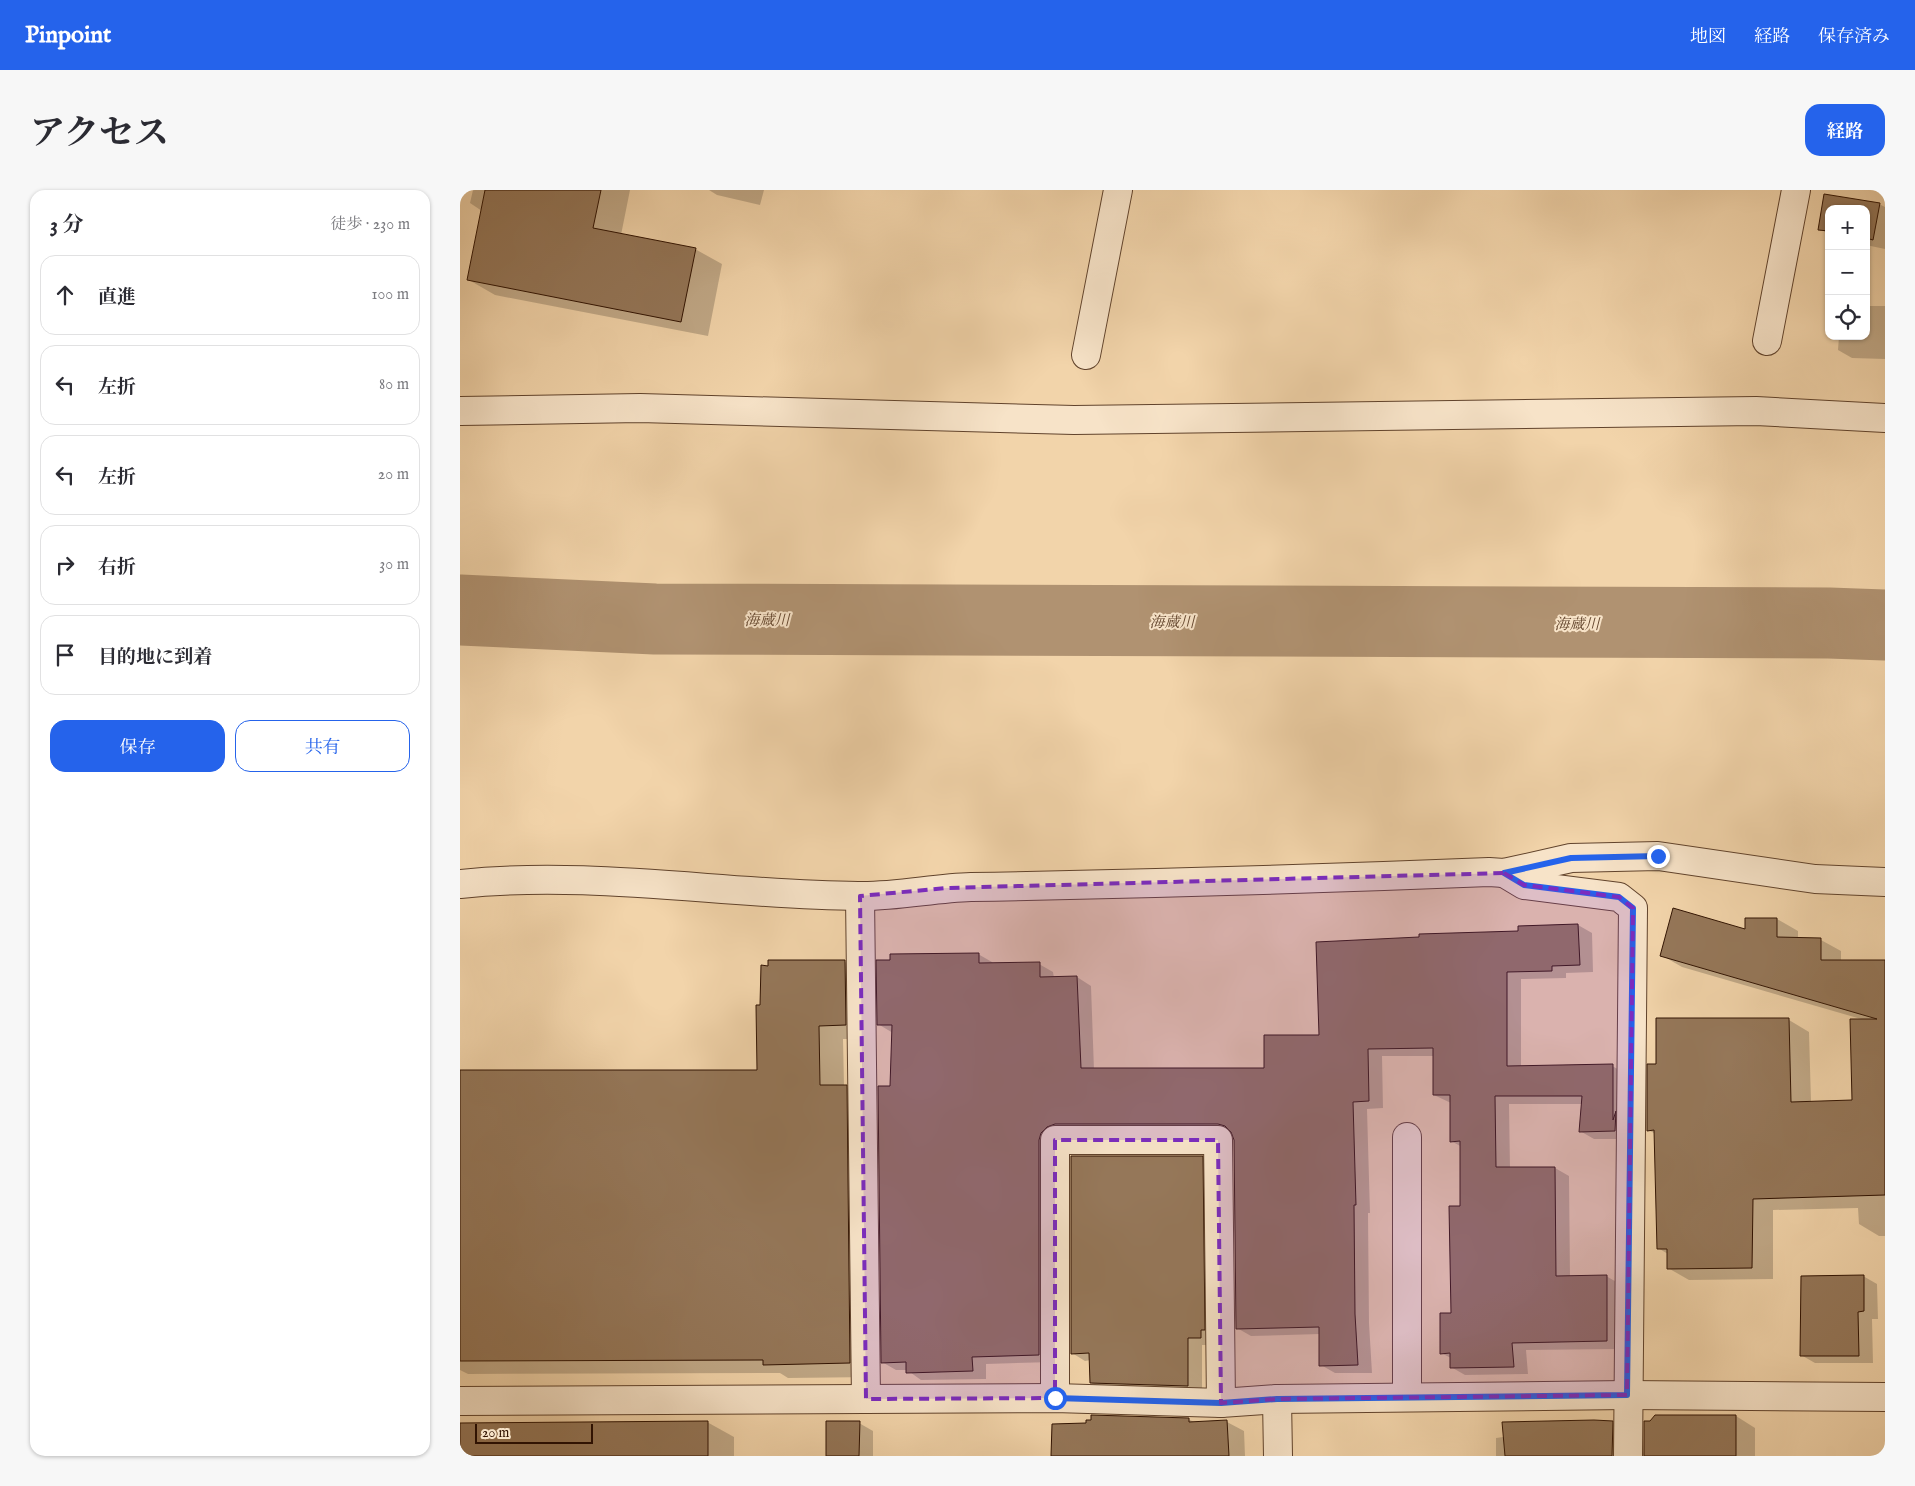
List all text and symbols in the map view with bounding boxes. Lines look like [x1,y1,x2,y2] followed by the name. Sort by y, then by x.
[25,20,111,51] text: Pinpoint
[1690,26,1726,49] text: 地図
[1754,26,1790,49] text: 経路
[1818,26,1890,49] text: 保存済み
[1805,104,1885,156] button: 経路
[30,112,169,157] text: アクセス
[1825,205,1870,340] map controls
[1825,205,1870,250] button: +
[50,212,83,239] text: 3 分
[330,215,410,235] text: 徒歩 · 230 m
[1825,250,1870,295] button: −
[51,281,79,309] icon: ahead
[372,285,409,305] text: 100 m
[98,286,136,310] text: 直進
[1825,295,1870,340] button: locate
[51,371,79,399] icon: left
[379,375,409,395] text: 80 m
[98,376,136,400] text: 左折
[51,461,79,489] icon: left
[378,465,409,485] text: 20 m
[98,466,136,490] text: 左折
[51,551,79,579] icon: right
[379,555,409,575] text: 30 m
[98,556,136,580] text: 右折
[744,611,791,630] water label: 海蔵川
[1149,613,1196,632] water label: 海蔵川
[1554,615,1601,634] water label: 海蔵川
[51,641,79,669] icon: arrive
[98,646,212,670] text: 目的地に到着
[50,720,225,772] button: 保存
[235,720,410,772] button: 共有
[1647,845,1670,868] route end
[1044,1387,1067,1410] route start
[475,1421,592,1444] scale bar
[482,1424,509,1442] text: 20 m

